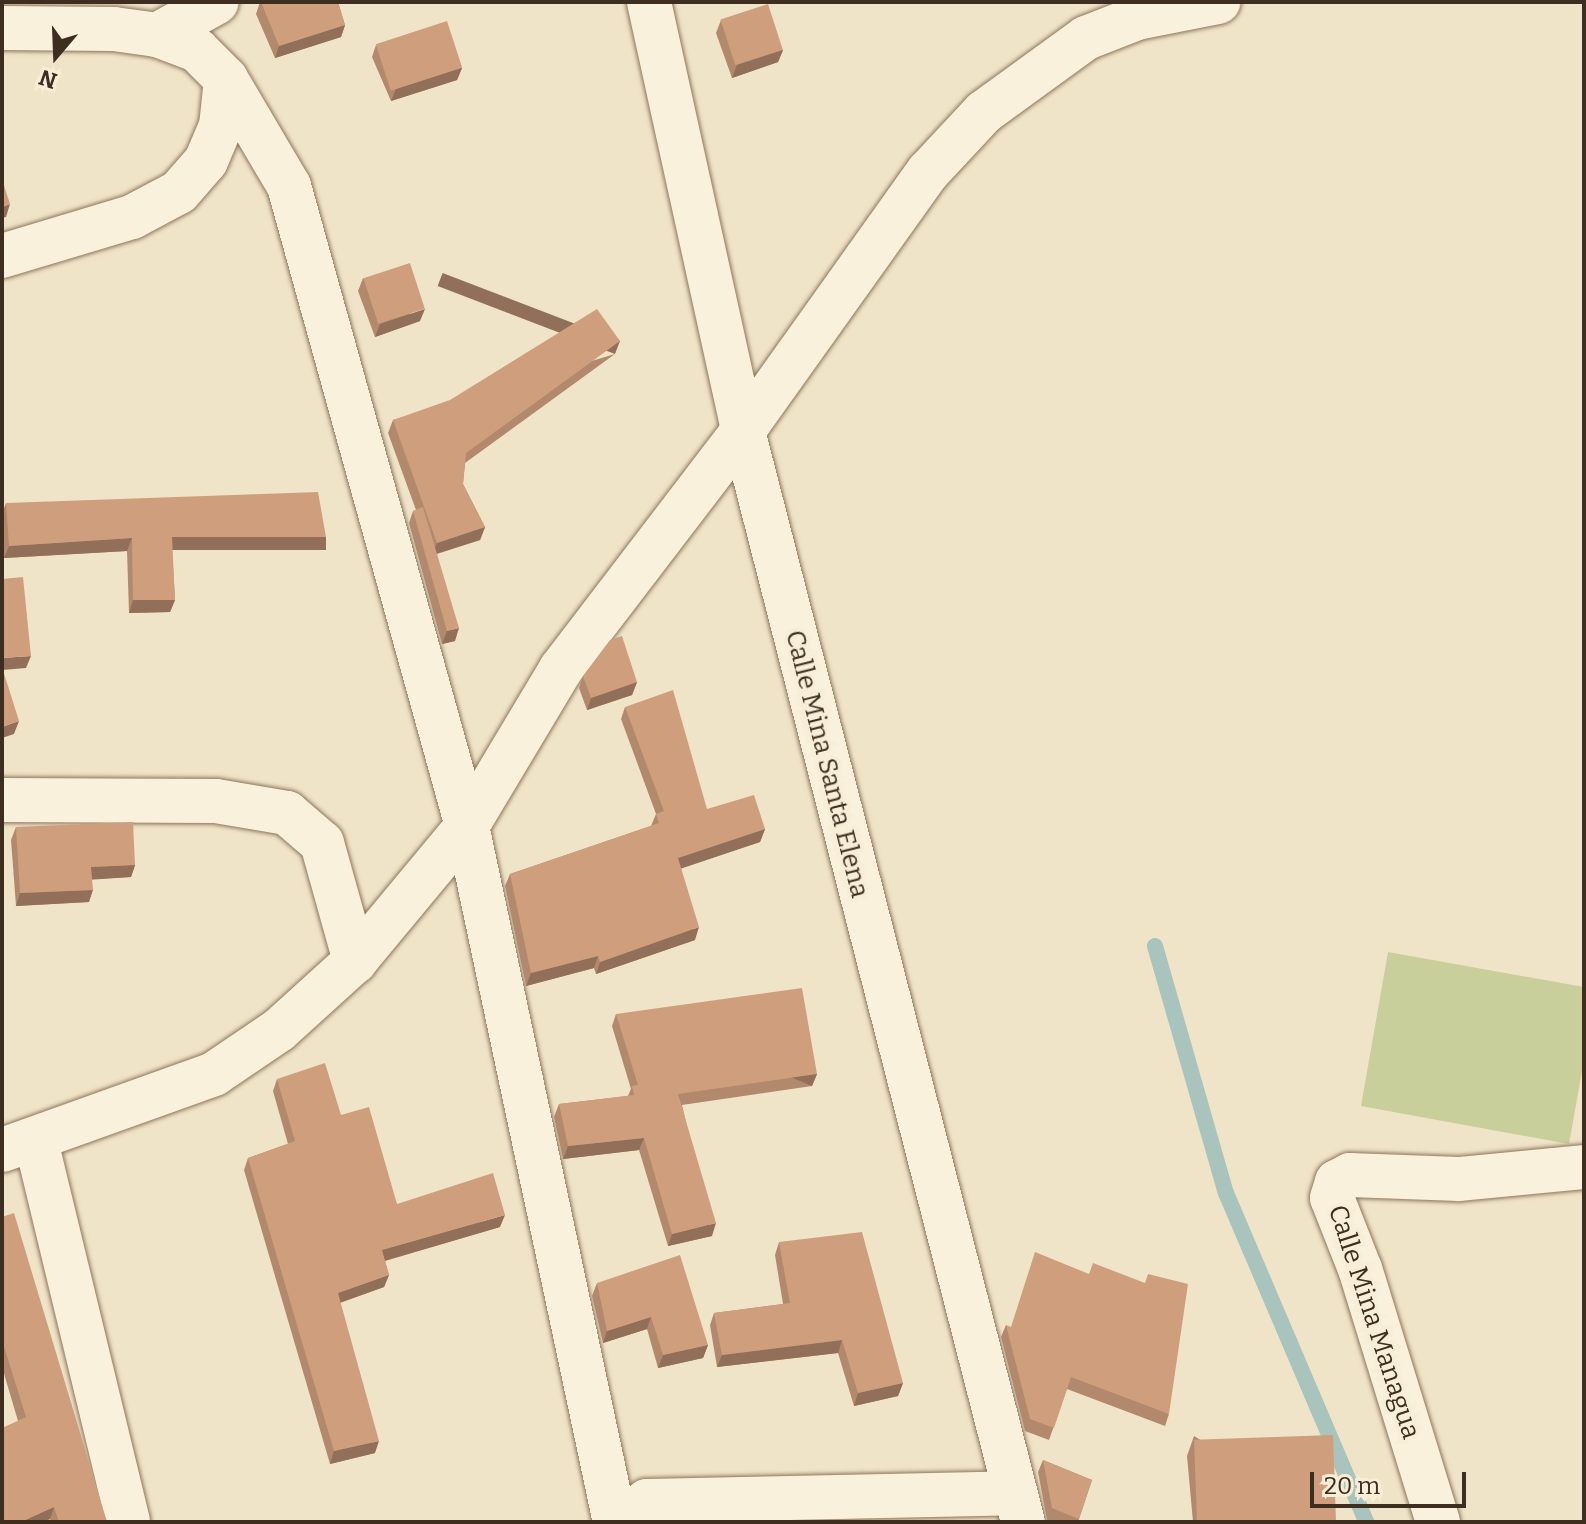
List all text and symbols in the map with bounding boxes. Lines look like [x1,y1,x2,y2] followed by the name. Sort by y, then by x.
[16,16,96,96] north arrow
[36,64,60,95] text: N
[779,627,875,901] street label: Calle Mina Santa Elena
[1321,1201,1427,1443] street label: Calle Mina Managua
[1314,1456,1470,1506] scale bar
[1324,1472,1380,1500] text: 20 m

